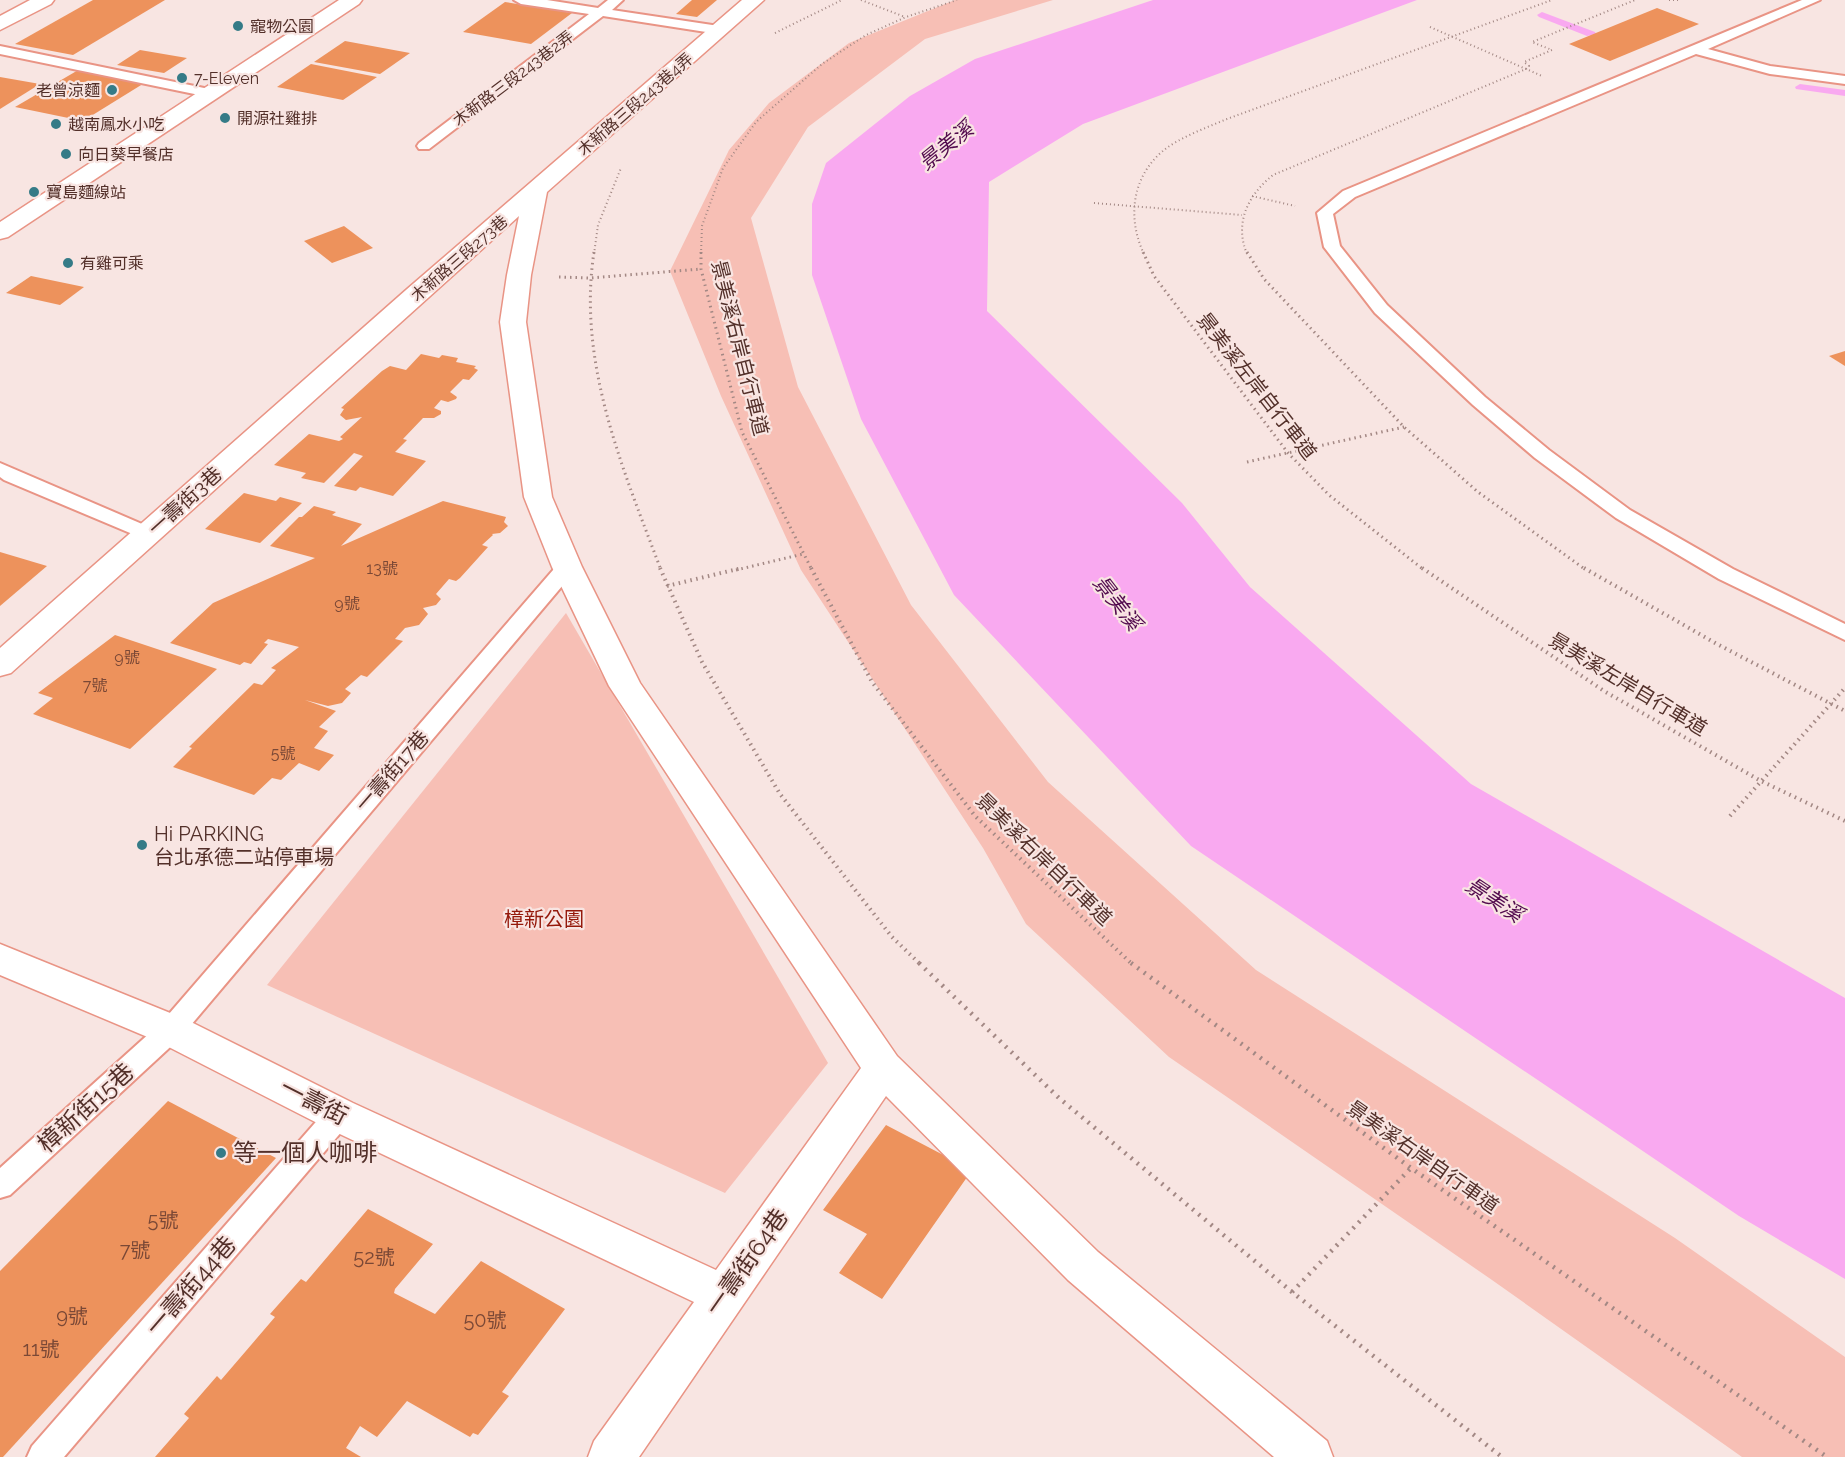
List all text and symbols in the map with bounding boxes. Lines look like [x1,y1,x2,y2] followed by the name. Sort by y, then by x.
[250,17,314,36] place label: 寵物公園
[231,19,245,33] marker: 寵物公園
[449,27,577,130] street label: 木新路三段243巷2弄
[574,49,697,160] street label: 木新路三段243巷4弄
[194,69,259,88] place label: 7-Eleven
[175,71,189,85] marker: 7-Eleven
[36,81,100,100] place label: 老曾涼麵
[105,83,119,97] marker: 老曾涼麵
[237,109,317,128] place label: 開源社雞排
[218,111,232,125] marker: 開源社雞排
[913,114,980,175] water label: 景美溪
[68,115,164,134] place label: 越南鳳水小吃
[49,117,63,131] marker: 越南鳳水小吃
[78,145,174,164] place label: 向日葵早餐店
[59,147,73,161] marker: 向日葵早餐店
[46,183,126,202] place label: 寶島麵線站
[27,185,41,199] marker: 寶島麵線站
[407,211,511,305] street label: 木新路三段273巷
[80,254,144,273] place label: 有雞可乘
[61,256,75,270] marker: 有雞可乘
[707,258,773,438] street label: 景美溪右岸自行車道
[1192,308,1322,464] street label: 景美溪左岸自行車道
[143,462,227,540] street label: 一壽街3巷
[366,559,398,578] house number: 13號
[1088,570,1148,638] water label: 景美溪
[334,594,360,613] house number: 9號
[1545,627,1711,741] street label: 景美溪左岸自行車道
[114,648,140,667] house number: 9號
[83,676,107,695] house number: 7號
[350,726,434,816] street label: 一壽街17巷
[271,744,295,763] house number: 5號
[971,788,1117,930] street label: 景美溪右岸自行車道
[154,822,334,869] place label: Hi PARKING 台北承德二站停車場
[135,838,149,852] marker: Hi PARKING 台北承德二站停車場
[1461,872,1530,929] water label: 景美溪
[504,907,584,931] park label: 樟新公園
[32,1057,140,1158] street label: 樟新街15巷
[276,1072,353,1131] street label: 一壽街
[1342,1096,1504,1218] street label: 景美溪右岸自行車道
[233,1138,377,1167] place label: 等一個人咖啡
[214,1146,228,1160] marker: 等一個人咖啡
[699,1203,794,1321] street label: 一壽街64巷
[148,1208,178,1232] house number: 5號
[140,1230,242,1341] street label: 一壽街44巷
[120,1238,150,1262] house number: 7號
[353,1245,395,1269] house number: 52號
[56,1304,88,1328] house number: 9號
[463,1308,507,1332] house number: 50號
[22,1337,60,1361] house number: 11號

